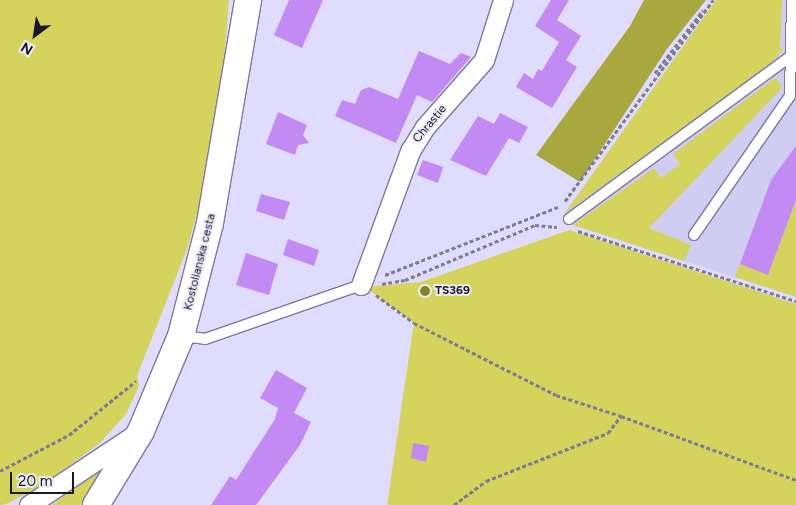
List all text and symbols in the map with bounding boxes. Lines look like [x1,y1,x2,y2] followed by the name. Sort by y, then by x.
[10,10,60,60] north arrow
[18,38,36,58] text: N
[410,102,450,146] street label: Chrastie
[181,212,219,312] street label: Kostolianska cesta
[435,284,470,298] place label: TS369
[419,285,431,297] marker: TS369
[12,462,76,494] scale bar
[18,472,52,490] text: 20 m

